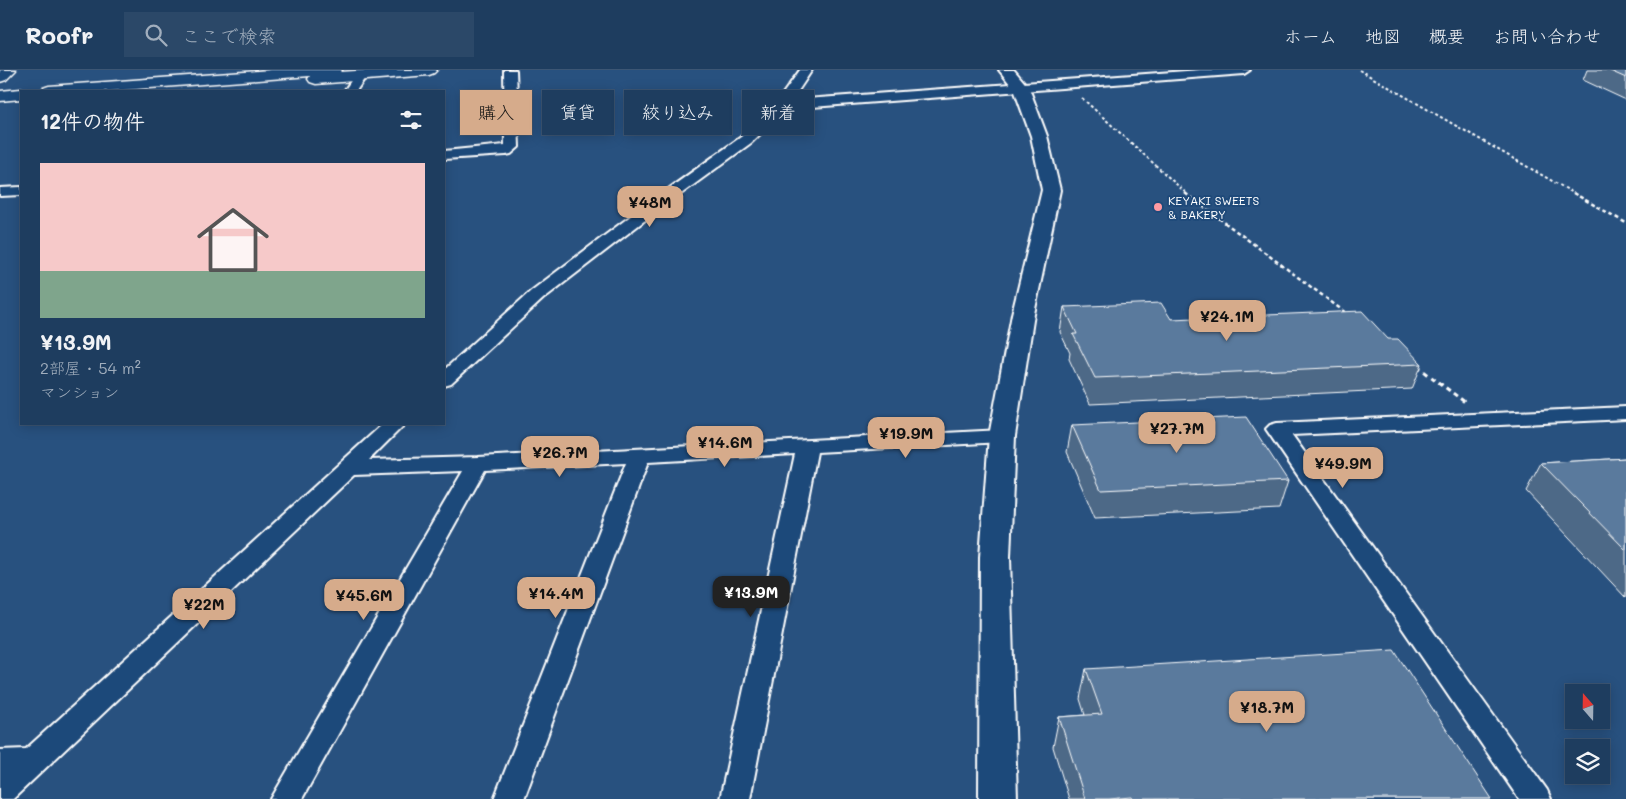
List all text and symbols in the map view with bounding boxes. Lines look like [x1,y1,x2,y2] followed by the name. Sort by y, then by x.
[124,12,474,57] search box
[25,19,94,50] text: Roofr
[142,21,170,49] icon: search
[182,23,277,48] text: ここで検索
[1284,24,1337,48] text: ホーム
[1365,24,1401,48] text: 地図
[1429,24,1465,48] text: 概要
[1493,24,1601,48] text: お問い合わせ
[460,90,532,135] chip: 購入
[542,90,614,135] chip: 賃貸
[624,90,732,135] chip: 絞り込み
[742,90,814,135] chip: 新着
[397,106,425,134] icon: filters
[40,107,145,134] text: 12件の物件
[620,186,680,228] pin: ¥48M
[628,191,672,212] text: ¥48M
[1168,192,1259,222] place label: KEYAKI SWEETS & BAKERY
[188,195,278,285] icon: home
[1152,201,1164,213] marker: KEYAKI SWEETS & BAKERY
[1186,300,1268,342] pin: ¥24.1M
[1200,305,1254,326] text: ¥24.1M
[40,328,112,355] text: ¥13.9M
[40,357,141,378] text: 2部屋 · 54 m²
[40,381,119,402] text: マンション
[1136,412,1218,454] pin: ¥27.7M
[865,416,947,459] pin: ¥19.9M
[1149,417,1205,438] text: ¥27.7M
[879,422,933,443] text: ¥19.9M
[684,426,766,468] pin: ¥14.6M
[697,431,753,452] text: ¥14.6M
[519,436,601,478] pin: ¥26.7M
[532,441,588,462] text: ¥26.7M
[1302,446,1384,489] pin: ¥49.9M
[1314,452,1372,473] text: ¥49.9M
[515,576,597,619] pin: ¥14.4M
[710,576,792,618] pin: ¥13.9M
[323,578,405,621] pin: ¥45.6M
[724,581,778,602] text: ¥13.9M
[528,582,584,603] text: ¥14.4M
[335,584,393,605] text: ¥45.6M
[174,588,234,630] pin: ¥22M
[183,593,225,614] text: ¥22M
[1565,684,1610,729] north arrow
[1565,684,1610,784] map controls
[1226,690,1308,733] pin: ¥18.7M
[1240,696,1294,717] text: ¥18.7M
[1565,739,1610,784] button: layers

